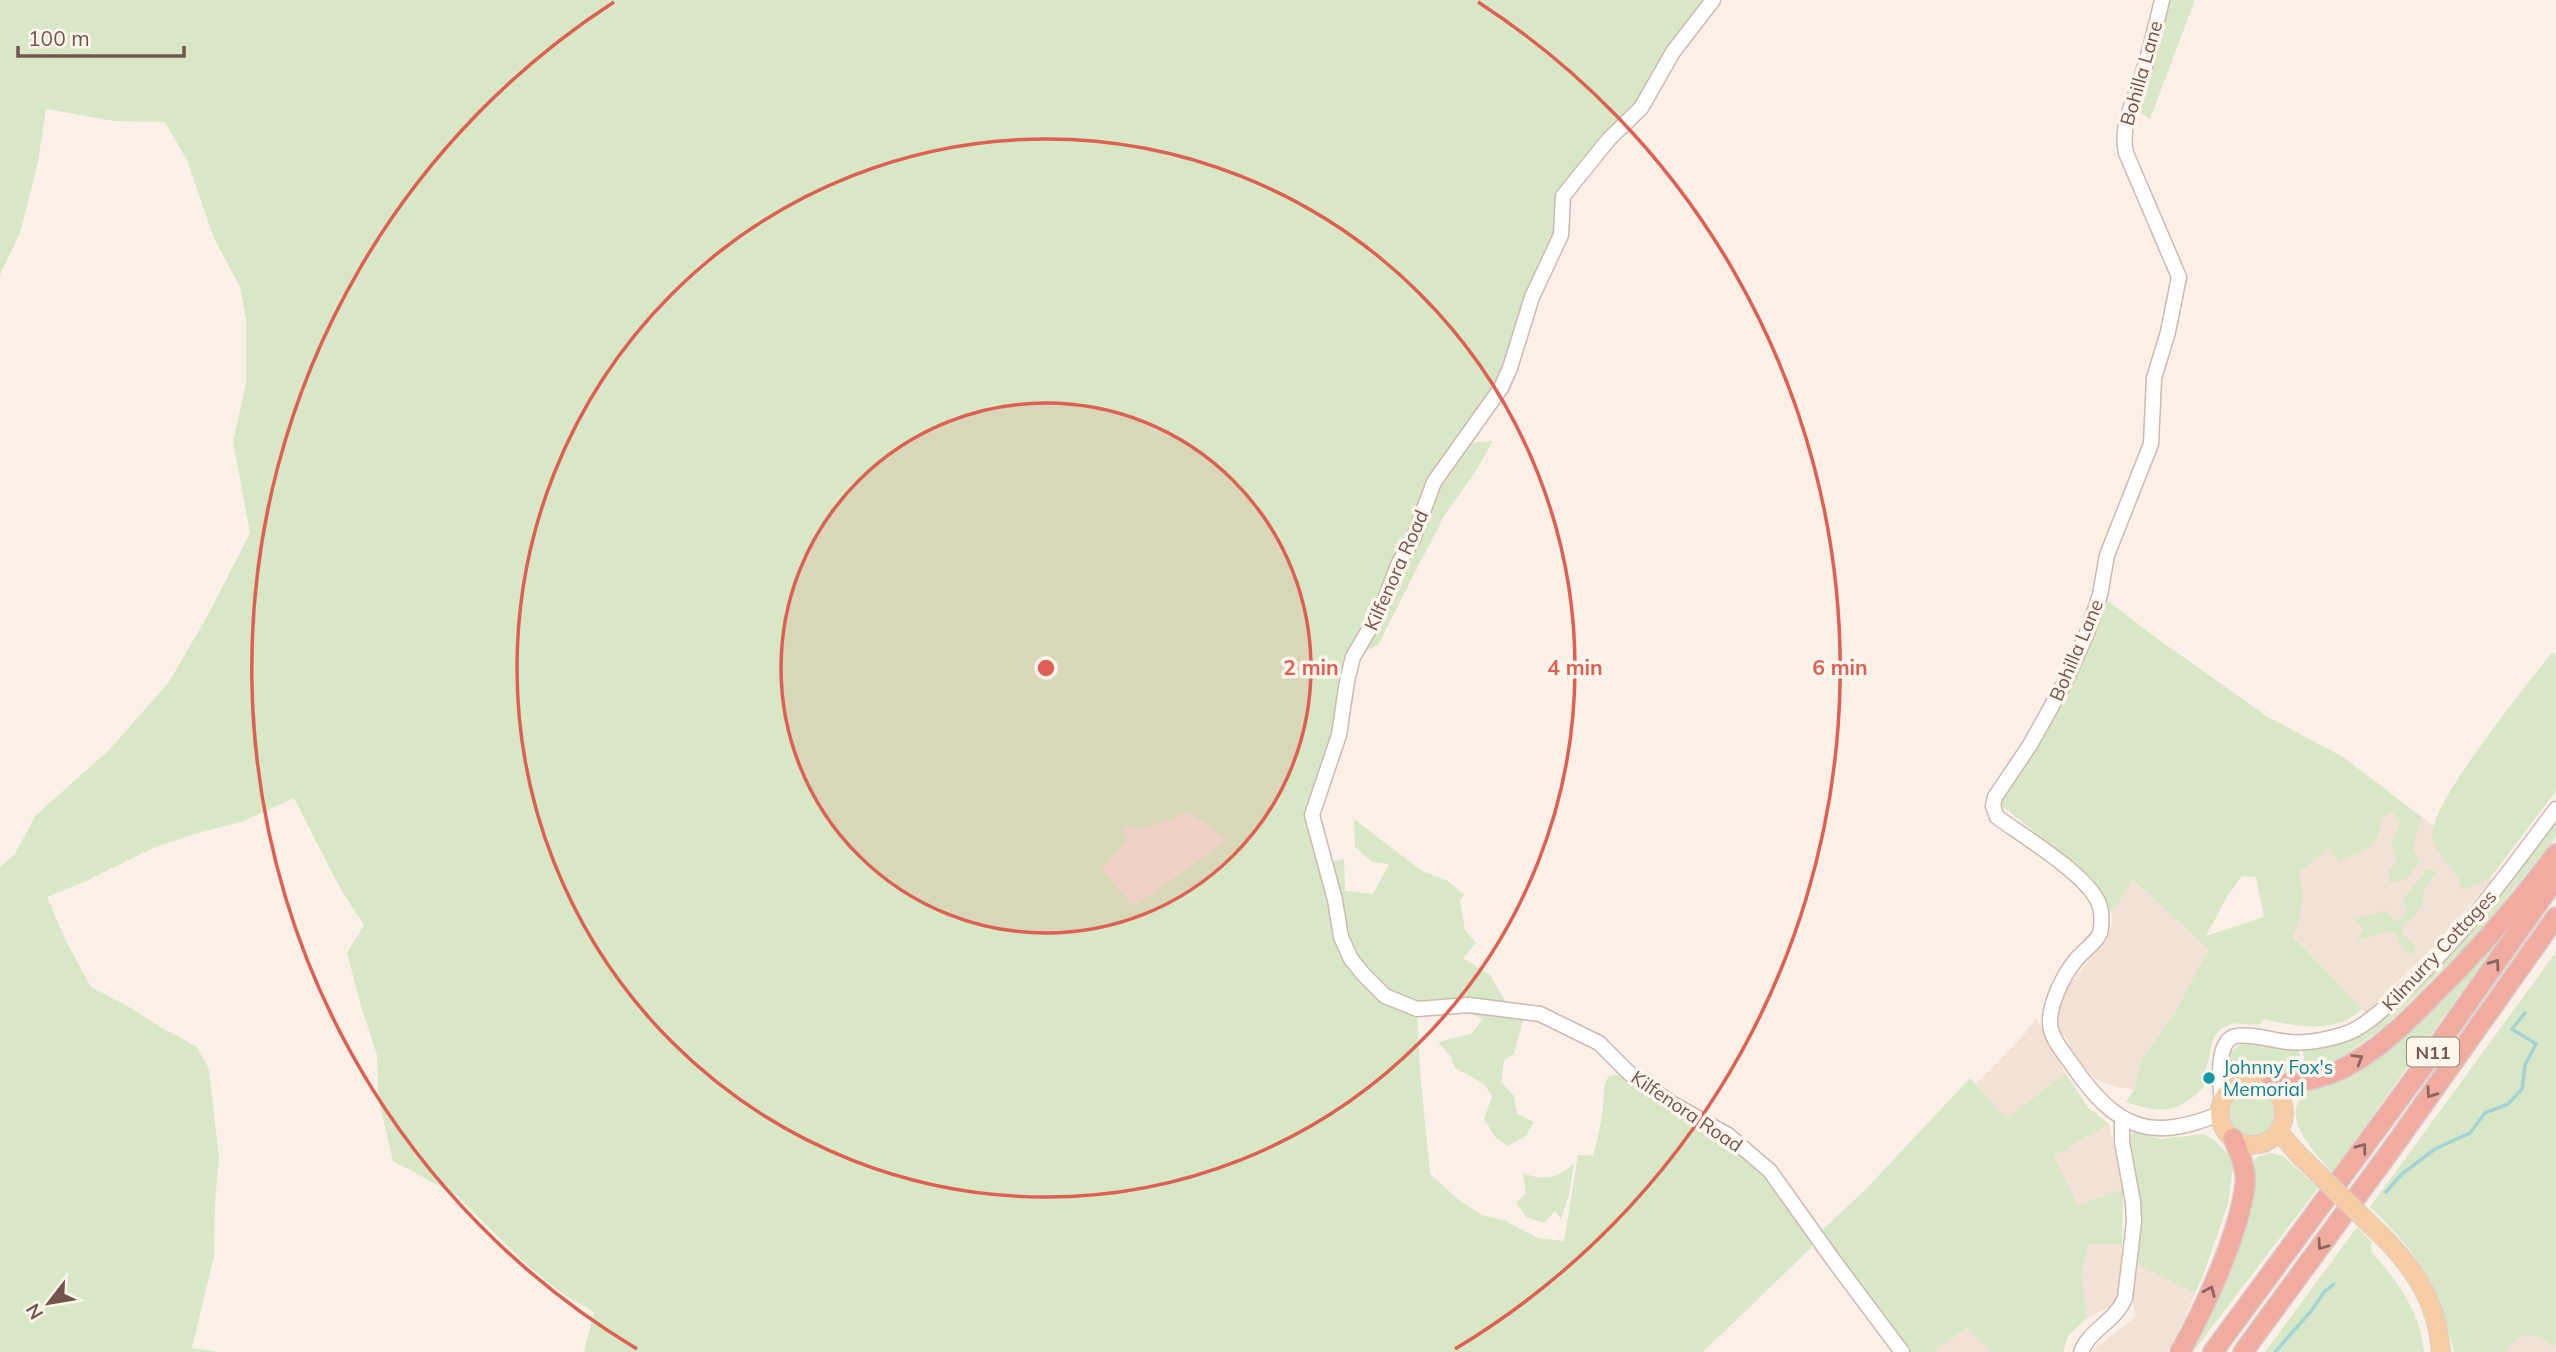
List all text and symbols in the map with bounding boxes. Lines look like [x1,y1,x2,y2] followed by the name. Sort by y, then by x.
[18,14,184,58] scale bar
[2115,18,2167,128] street label: Bohilla Lane
[28,25,90,51] text: 100 m
[1359,506,1433,634] street label: Kilfenora Road
[2044,596,2108,704] street label: Bohilla Lane
[1283,654,1339,680] text: 2 min
[1547,654,1603,680] text: 4 min
[1812,654,1868,680] text: 6 min
[1034,656,1058,680] centre of rings
[2377,884,2501,1016] street label: Kilmurry Cottages
[2487,959,2500,972] one-way arrow
[2407,1037,2459,1066] road number: N11
[2223,1055,2333,1101] place label: Johnny Fox's Memorial
[2350,1055,2363,1068] one-way arrow
[1627,1065,1747,1157] street label: Kilfenora Road
[2201,1070,2217,1086] marker: Johnny Fox's Memorial
[2427,1085,2439,1098] one-way arrow
[2354,1143,2367,1156] one-way arrow
[2317,1237,2330,1250] one-way arrow
[14,1268,84,1338] north arrow
[2202,1286,2216,1298] one-way arrow
[20,1299,48,1324] text: N

